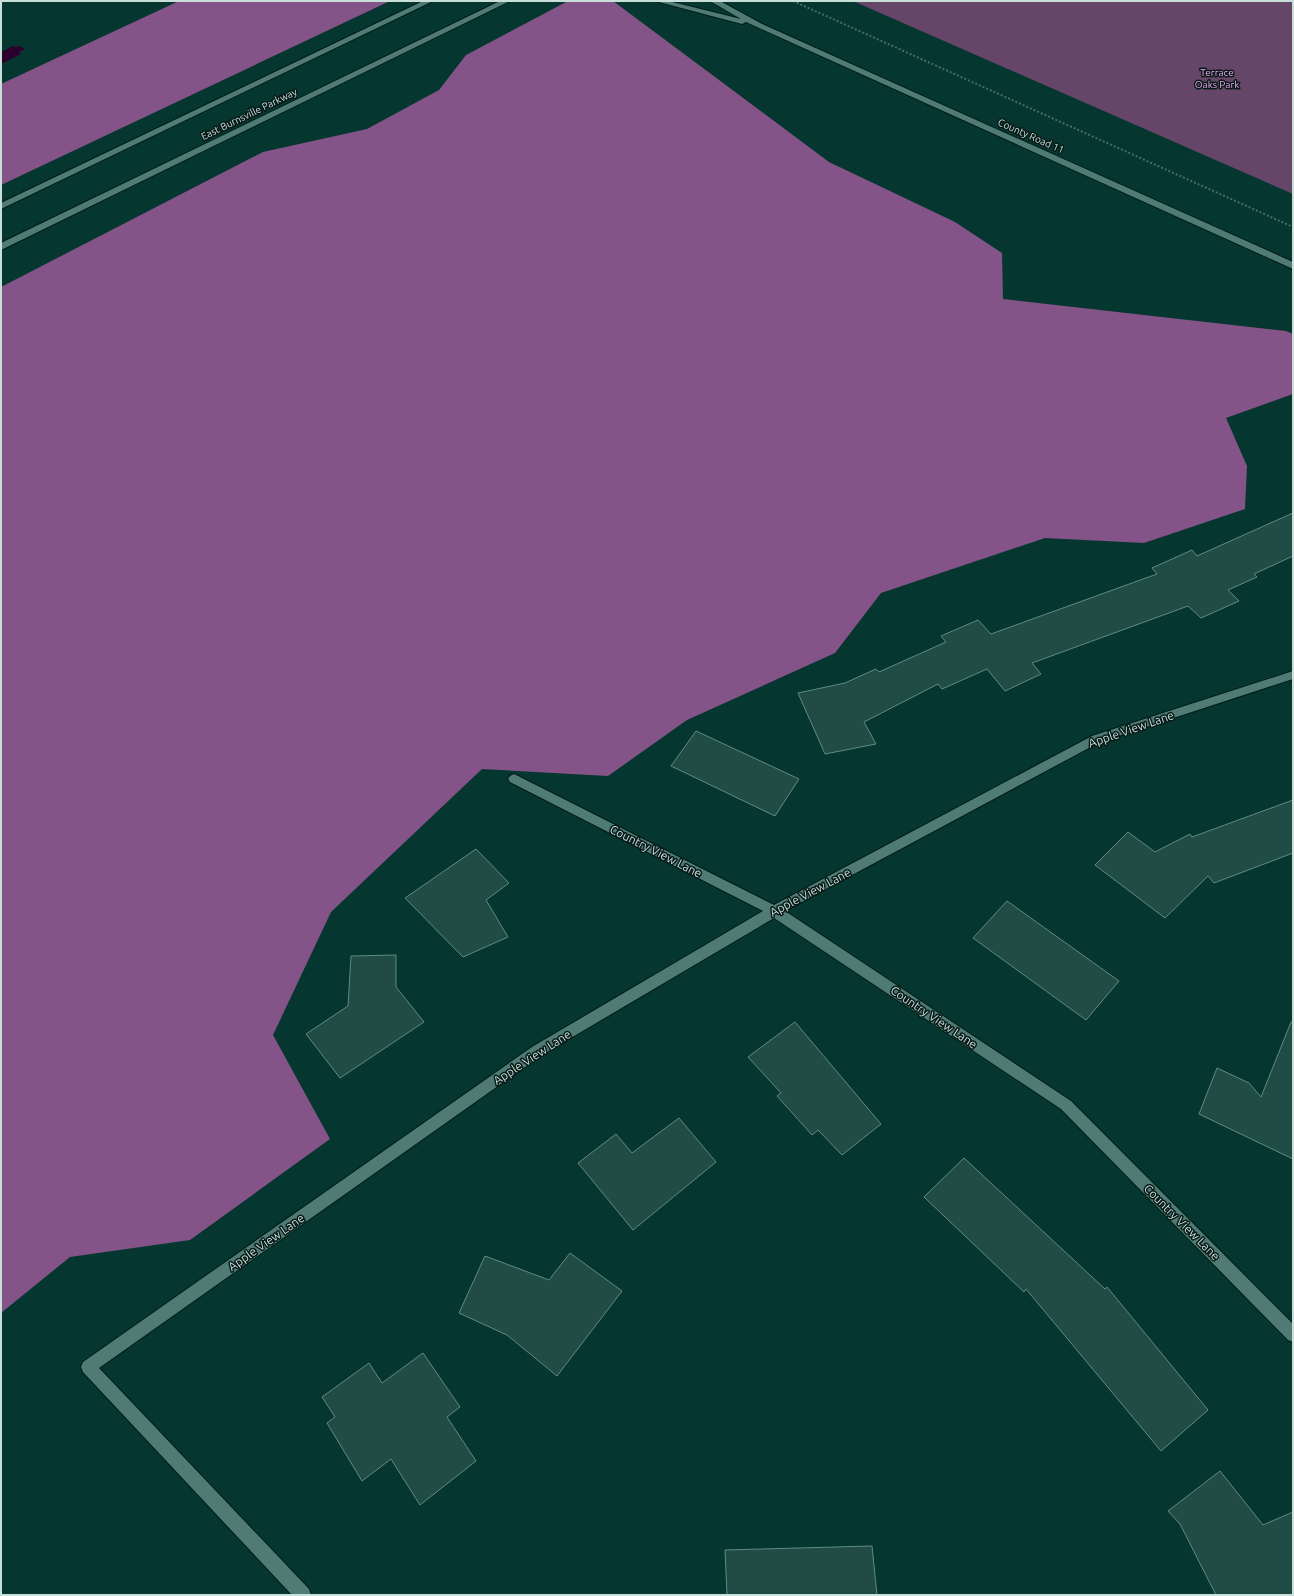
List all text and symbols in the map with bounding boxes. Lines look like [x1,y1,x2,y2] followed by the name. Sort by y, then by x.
[1195,67,1239,90] park label: Terrace Oaks Park
[199,86,299,142] street label: East Burnsville Parkway
[996,117,1066,155] street label: County Road 11
[1086,708,1176,750] street label: Apple View Lane
[608,822,704,880] street label: Country View Lane
[767,865,853,919] street label: Apple View Lane
[888,983,980,1051] street label: Country View Lane
[491,1027,573,1087] street label: Apple View Lane
[1142,1182,1222,1262] street label: Country View Lane
[226,1211,306,1273] street label: Apple View Lane

